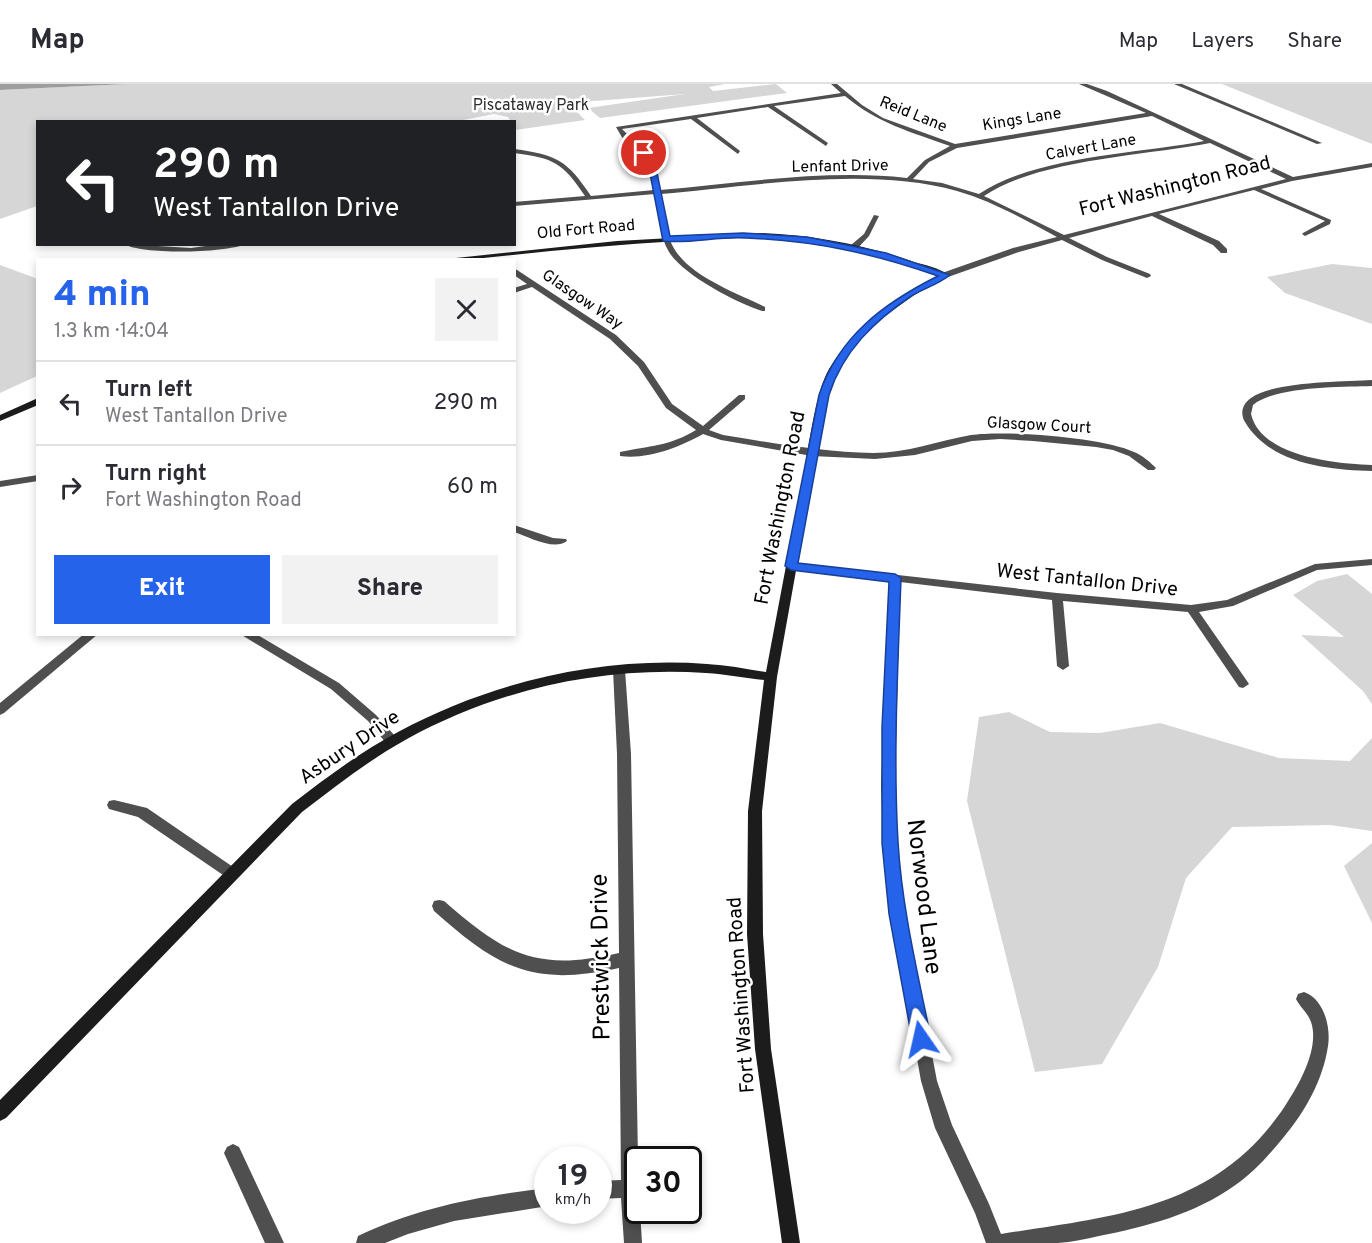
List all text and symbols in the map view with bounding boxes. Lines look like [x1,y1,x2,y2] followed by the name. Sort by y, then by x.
[30,23,85,59] text: Map
[1119,28,1158,55] text: Map
[1191,28,1254,55] text: Layers
[1287,28,1342,55] text: Share
[876,92,950,138] street label: Reid Lane
[473,96,589,116] park label: Piscataway Park
[981,104,1063,136] street label: Kings Lane
[618,127,669,178] pin
[1044,130,1138,166] street label: Calvert Lane
[627,136,660,169] icon: arrive
[153,140,280,193] text: 290 m
[54,144,132,222] icon: left
[1076,151,1274,223] street label: Fort Washington Road
[791,156,889,178] street label: Lenfant Drive
[153,192,399,226] text: West Tantallon Drive
[536,216,636,244] street label: Old Fort Road
[538,266,626,334] street label: Glasgow Way
[54,273,151,319] text: 4 min
[435,278,498,341] button: close
[54,319,169,345] text: 1.3 km · 14:04
[105,377,193,404] text: Turn left
[54,387,87,420] icon: left
[434,390,498,417] text: 290 m
[105,404,287,430] text: West Tantallon Drive
[749,409,813,607] street label: Fort Washington Road
[986,413,1092,439] street label: Glasgow Court
[105,461,207,488] text: Turn right
[54,471,87,504] icon: right
[447,474,498,501] text: 60 m
[105,488,302,514] text: Fort Washington Road
[54,555,270,624] button: Exit
[282,555,498,624] button: Share
[995,559,1179,603] street label: West Tantallon Drive
[295,705,405,791] street label: Asbury Drive
[899,818,947,976] street label: Norwood Lane
[586,873,618,1041] street label: Prestwick Drive
[722,896,762,1094] street label: Fort Washington Road
[889,1007,953,1071] position arrow
[624,1146,702,1224] speed limit sign: 30
[558,1159,588,1196] text: 19
[555,1191,591,1210] text: km/h

